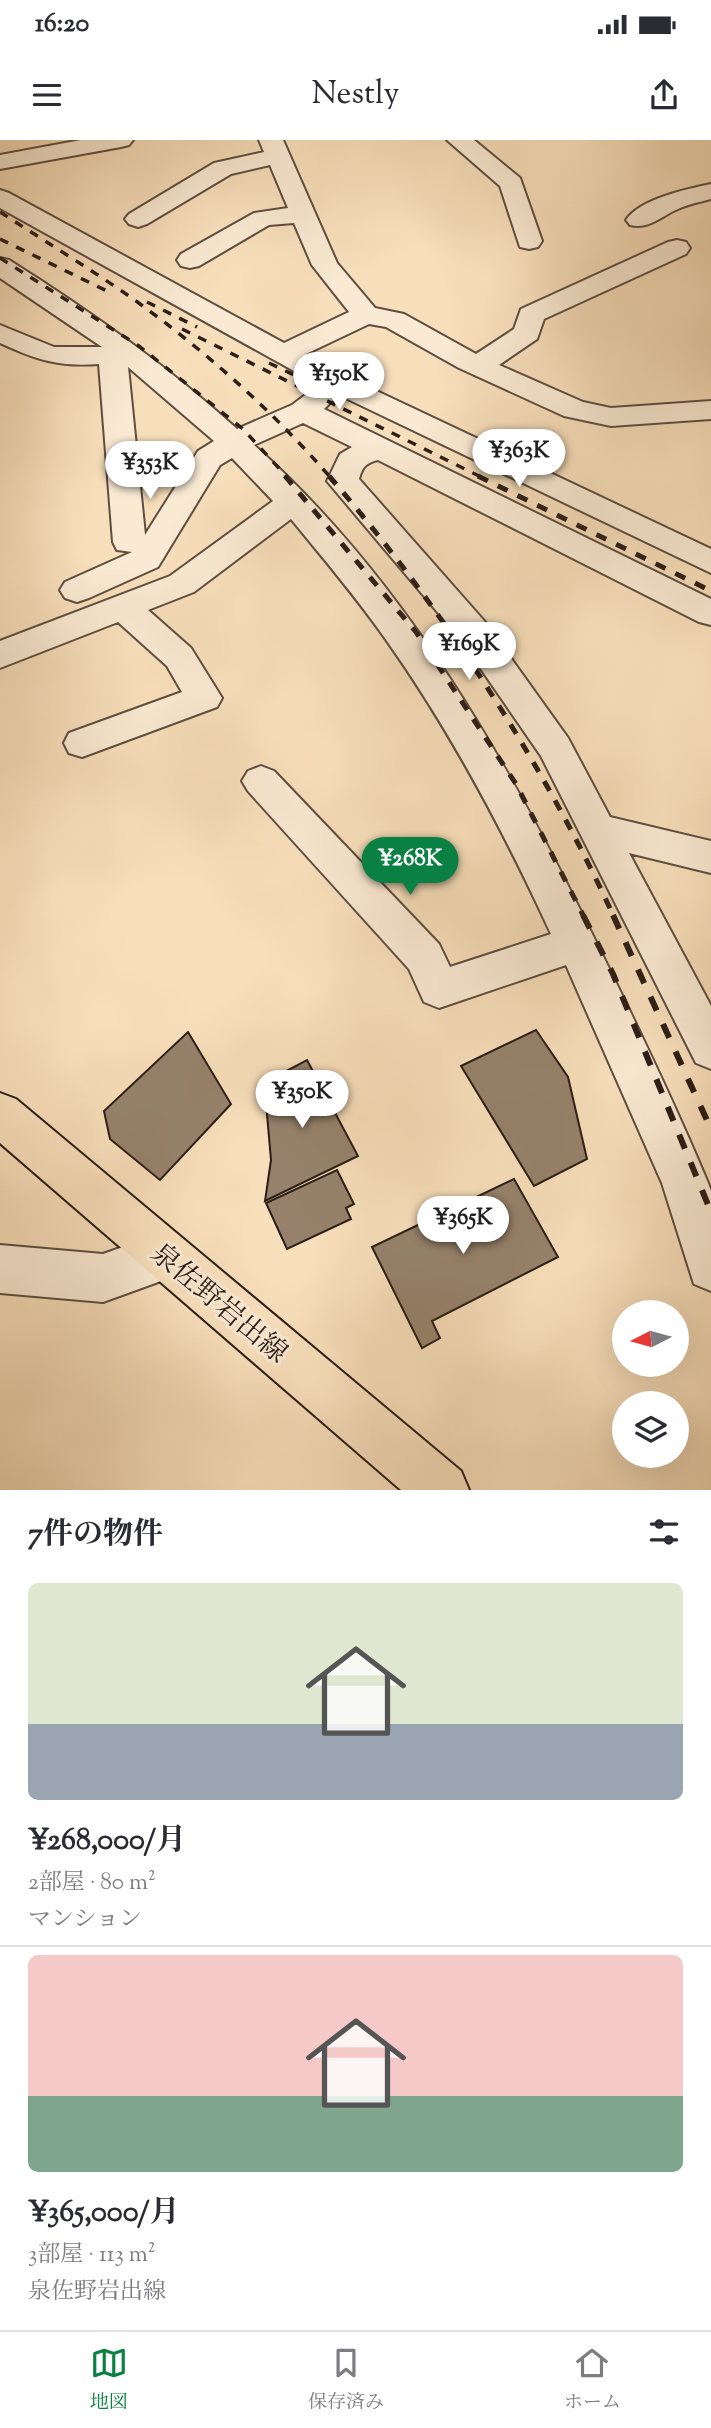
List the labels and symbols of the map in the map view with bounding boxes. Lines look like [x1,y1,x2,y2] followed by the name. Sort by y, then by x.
[290,352,388,412] pin: ¥150K
[470,430,568,489] pin: ¥363K
[101,442,199,501] pin: ¥353K
[420,622,518,682] pin: ¥169K
[361,838,459,897] pin: ¥268K
[253,1070,351,1130] pin: ¥350K
[414,1196,512,1256] pin: ¥365K
[141,1235,295,1374] street label: 泉佐野岩出線
[612,1300,690,1377] north arrow

